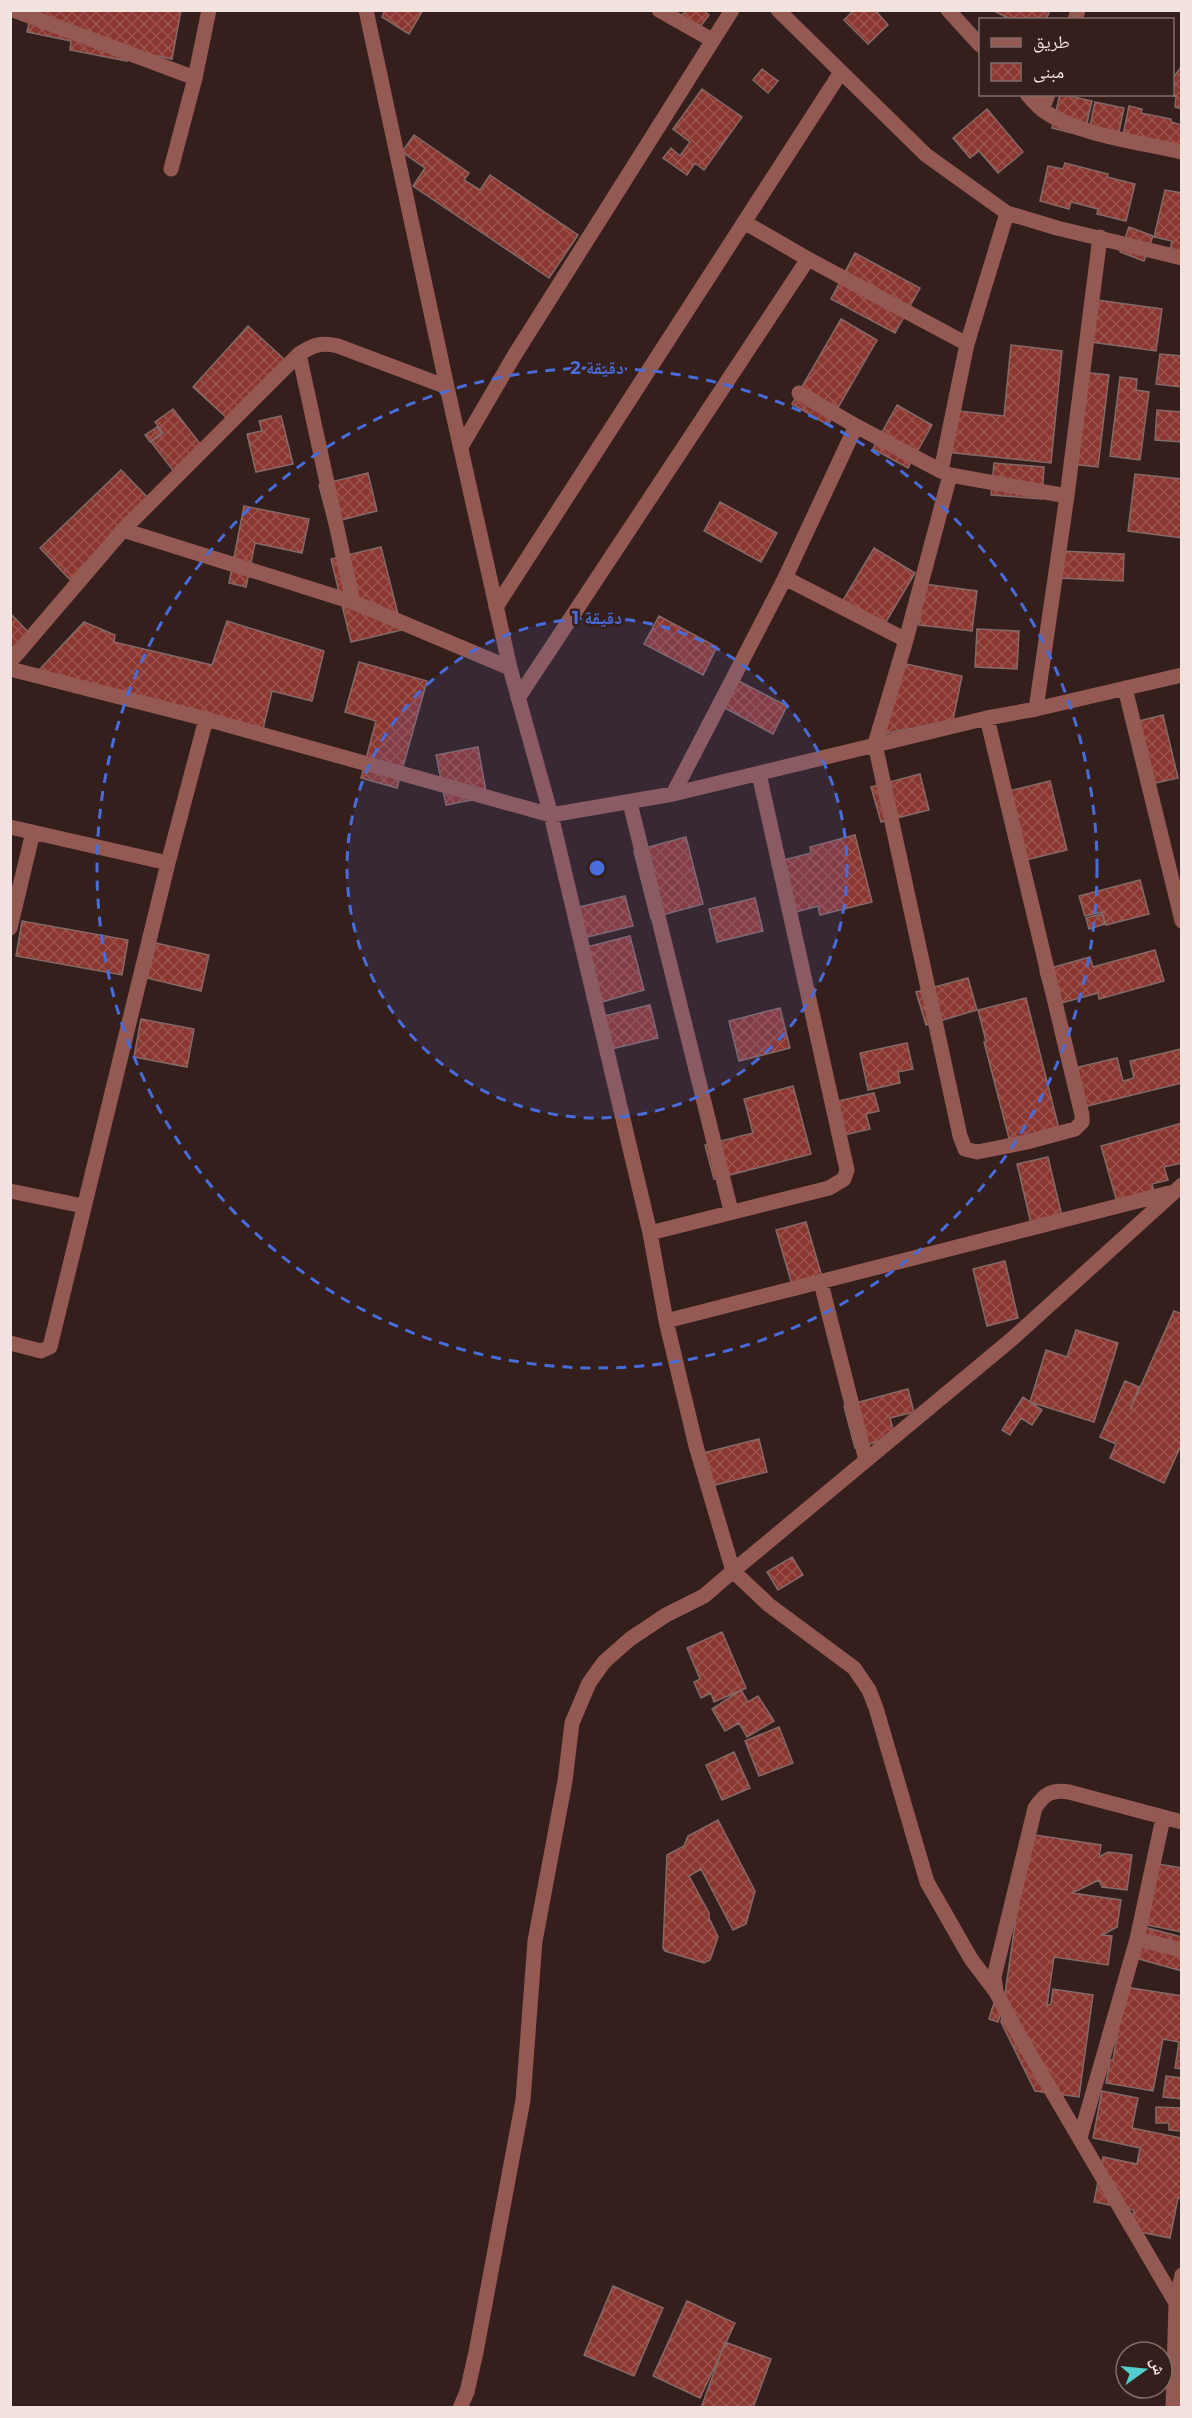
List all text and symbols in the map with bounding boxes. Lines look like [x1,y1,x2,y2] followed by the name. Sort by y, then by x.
[979,18,1174,96] legend
[1033,31,1070,53] text: طريق
[1033,61,1064,83] text: مبنى
[570,357,624,379] text: 2 دقيقة
[572,607,622,629] text: 1 دقيقة
[587,858,607,878] centre of rings
[1114,2340,1174,2400] north arrow
[1147,2356,1169,2377] text: ش

